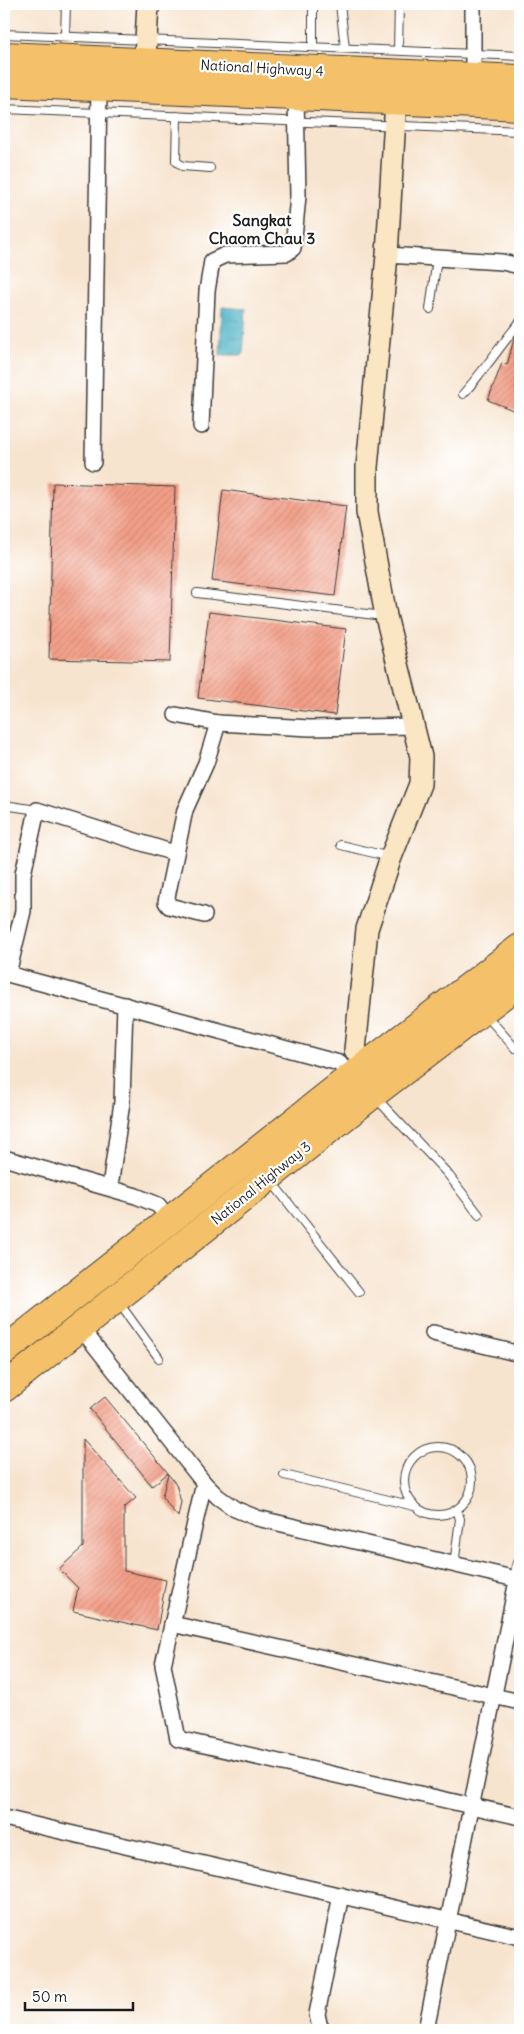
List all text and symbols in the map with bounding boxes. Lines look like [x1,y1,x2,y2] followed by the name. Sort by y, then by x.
[200,56,324,80] street label: National Highway 4
[209,210,315,248] district label: Sangkat Chaom Chau 3
[208,1137,314,1229] street label: National Highway 3
[25,1979,132,2011] scale bar
[32,1987,67,2006] text: 50 m

